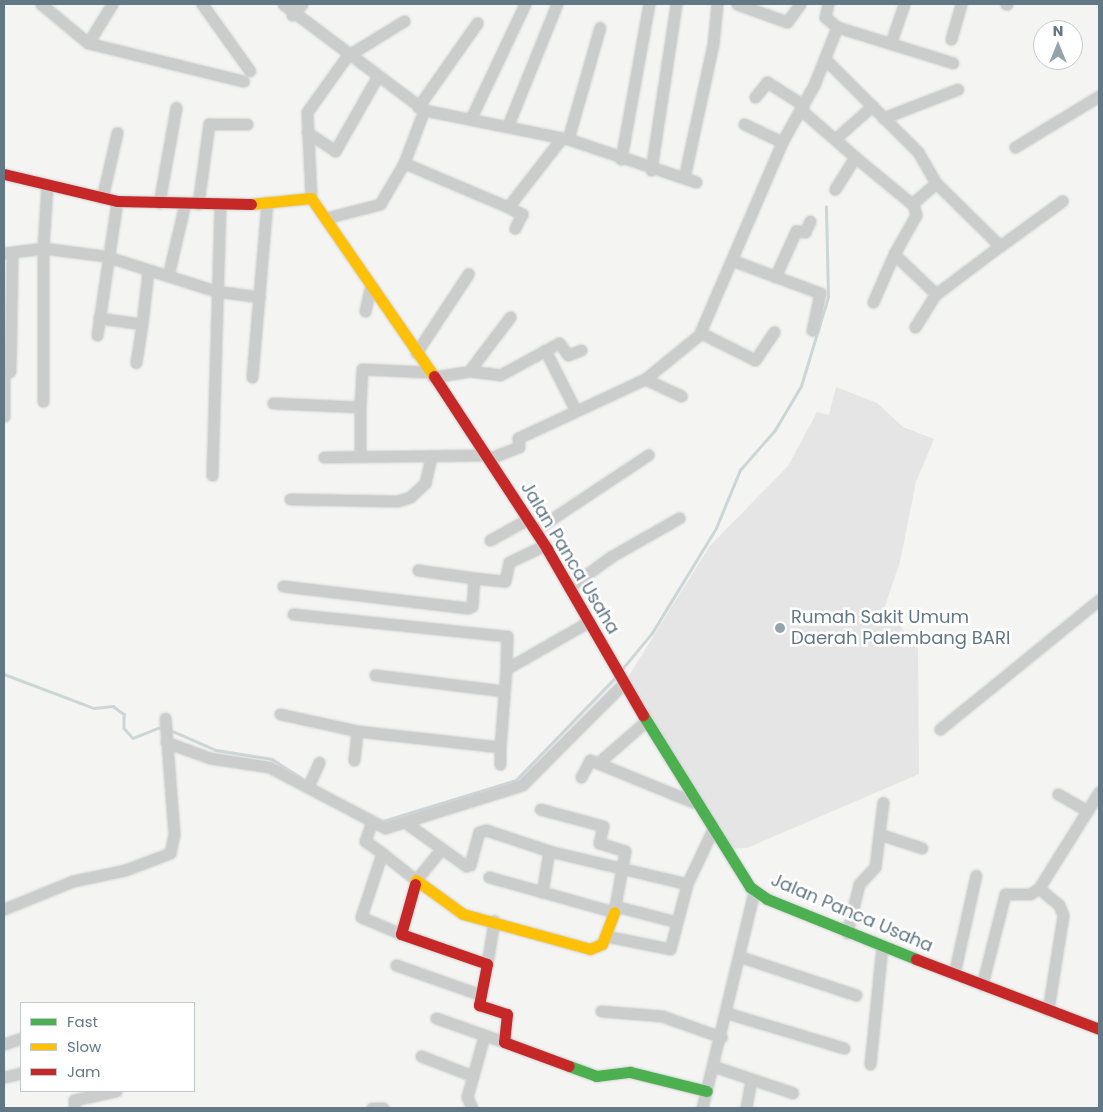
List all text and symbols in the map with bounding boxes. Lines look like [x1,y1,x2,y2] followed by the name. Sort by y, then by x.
[1033,20,1083,70] north arrow
[1053,21,1063,41] text: N
[516,478,624,638] street label: Jalan Panca Usaha
[791,607,1010,650] place label: Rumah Sakit Umum Daerah Palembang BARI
[773,621,787,635] marker: Rumah Sakit Umum Daerah Palembang BARI
[768,869,936,957] street label: Jalan Panca Usaha
[20,1002,195,1092] legend
[67,1011,98,1032] text: Fast
[67,1036,101,1057] text: Slow
[67,1061,101,1082] text: Jam

